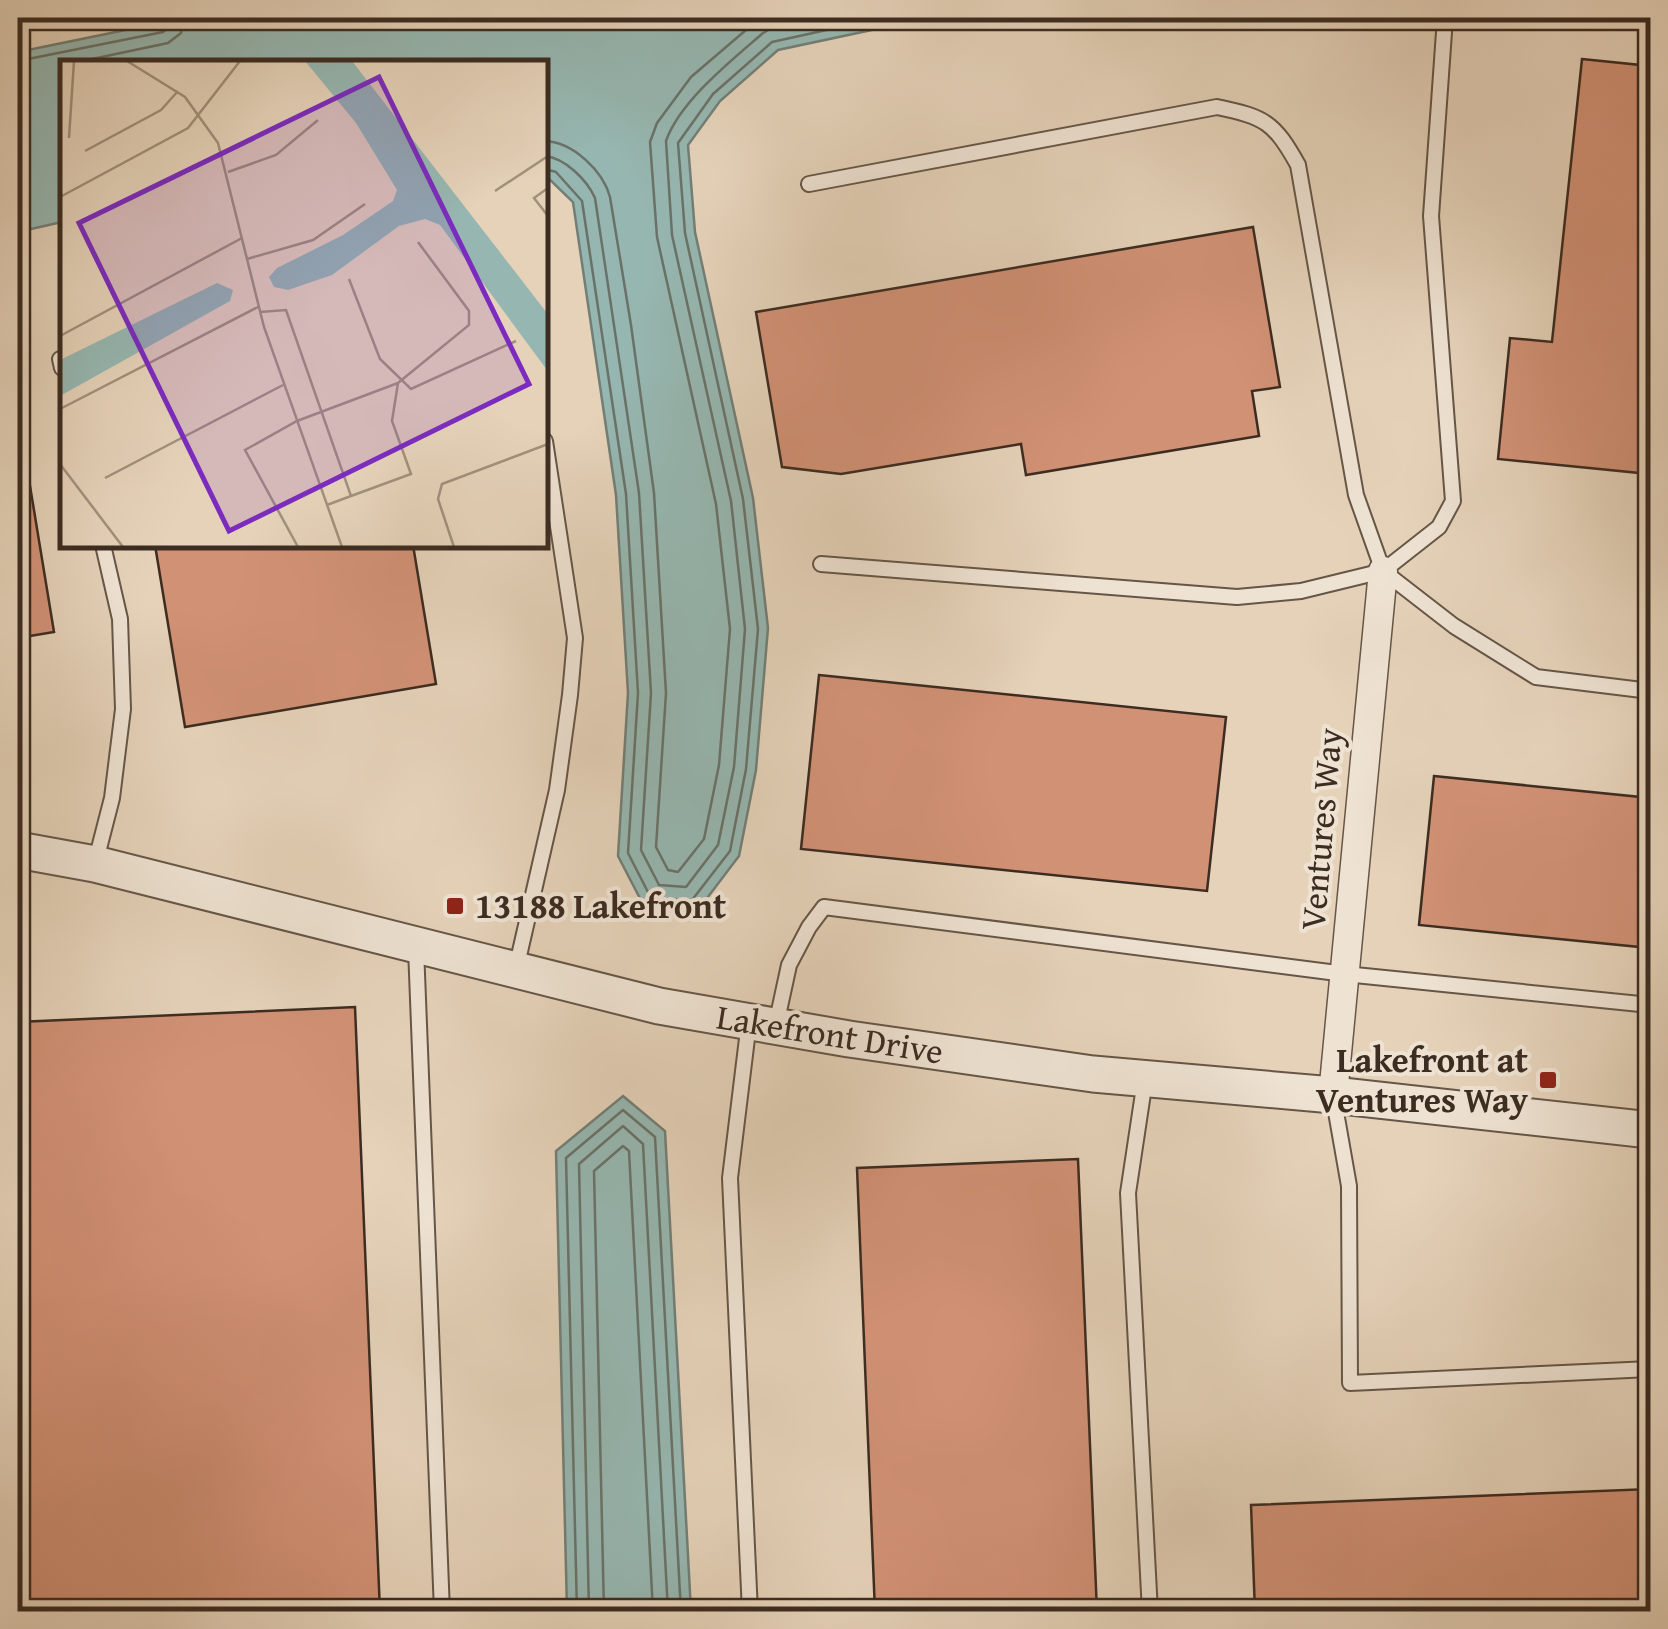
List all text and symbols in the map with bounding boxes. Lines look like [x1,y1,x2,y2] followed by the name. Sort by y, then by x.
[60,60,548,548] inset map
[1286,725,1355,932] street label: Ventures Way
[475,880,726,931] place label: 13188 Lakefront
[444,895,466,917] marker: 13188 Lakefront
[713,990,947,1077] street label: Lakefront Drive
[1316,1034,1528,1125] place label: Lakefront at Ventures Way
[1537,1069,1559,1091] marker: Lakefront at Ventures Way

